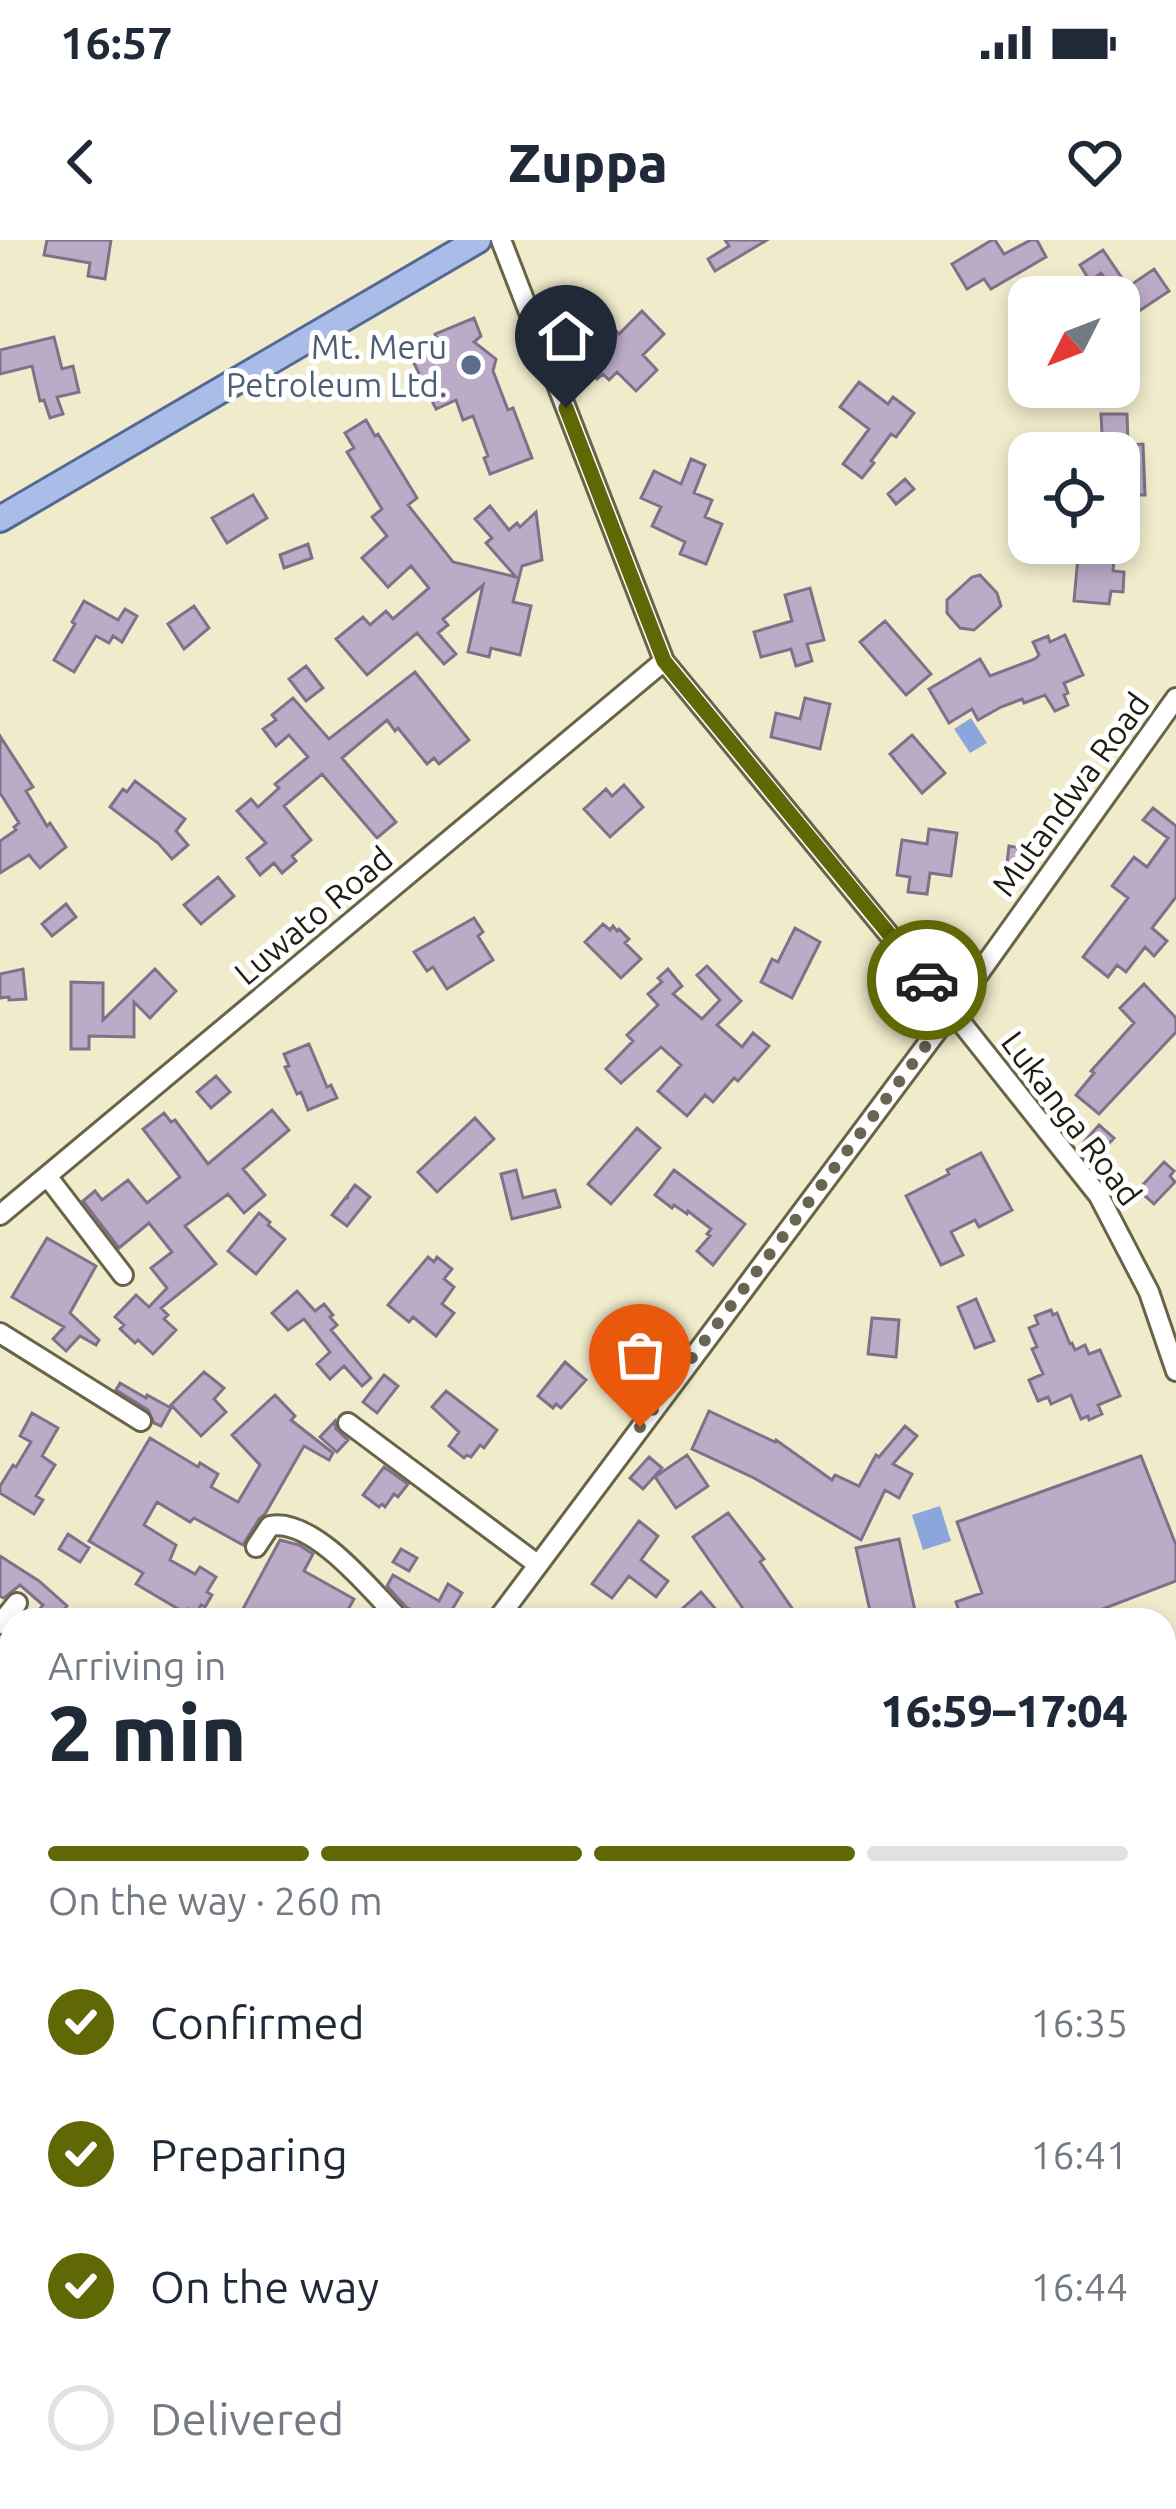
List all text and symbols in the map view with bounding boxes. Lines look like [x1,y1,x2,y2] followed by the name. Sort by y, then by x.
[60,17,173,68] text: 16:57
[48,129,114,195] icon: back
[1062,129,1128,195] icon: heart
[508,132,668,192] text: Zuppa
[1008,276,1140,408] north arrow
[1008,276,1140,564] map controls
[515,285,617,408] pin
[533,303,599,369] icon: home
[226,328,447,403] place label: Mt. Meru Petroleum Ltd.
[458,352,484,378] marker: Mt. Meru Petroleum Ltd.
[1008,432,1140,564] button: locate
[984,685,1156,903] street label: Mutandwa Road
[227,838,399,992] street label: Luwato Road
[867,920,987,1040] courier
[894,947,960,1013] icon: car
[995,1024,1149,1212] street label: Lukanga Road
[589,1304,691,1427] pin
[607,1322,673,1388] icon: bag
[48,1644,226,1687] text: Arriving in
[880,1685,1128,1736] text: 16:59–17:04
[48,1688,246,1776] text: 2 min
[48,1879,383,1922] text: On the way · 260 m
[48,1989,114,2055] icon: check
[150,1997,365,2048] text: Confirmed
[1030,2001,1128,2044] text: 16:35
[48,2121,114,2187] icon: check
[150,2129,348,2180] text: Preparing
[1030,2133,1128,2176] text: 16:41
[48,2253,114,2319] icon: check
[150,2261,379,2312] text: On the way
[1030,2265,1128,2308] text: 16:44
[150,2393,344,2444] text: Delivered

